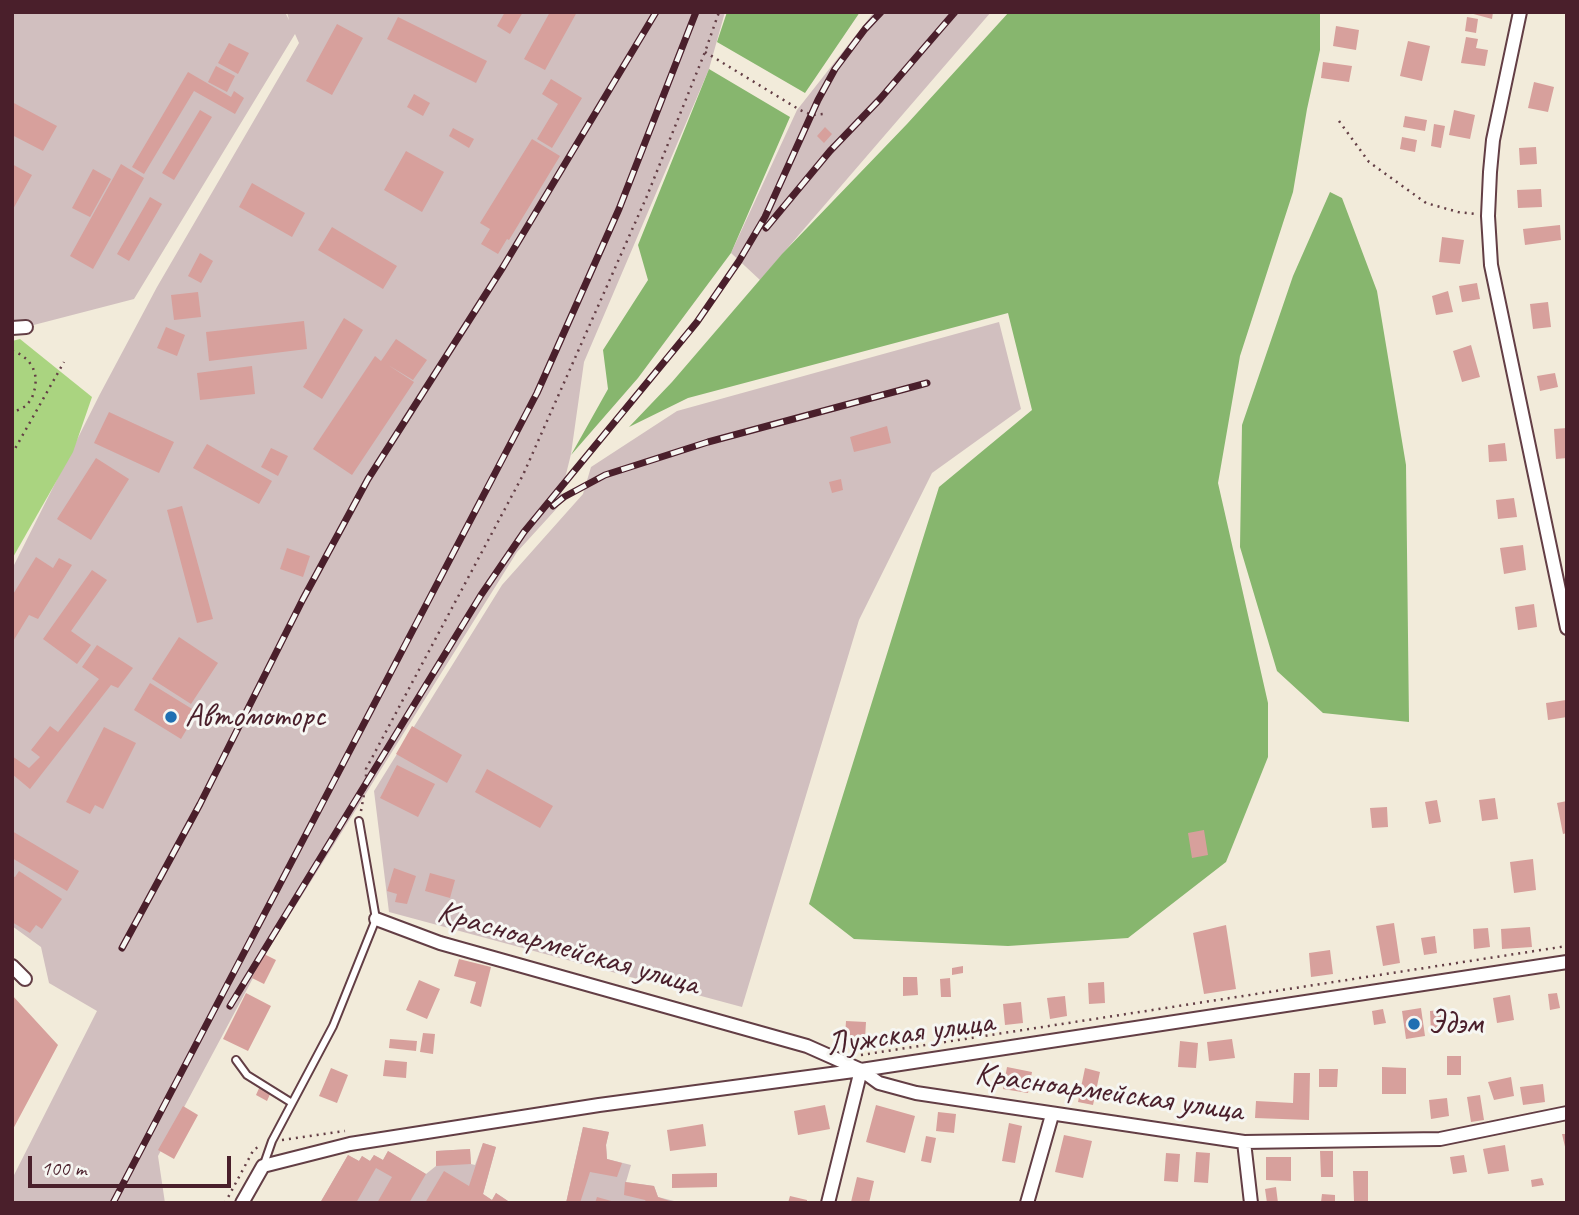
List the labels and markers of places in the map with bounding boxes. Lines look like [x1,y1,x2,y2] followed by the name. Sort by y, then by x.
[185,697,325,737] place label: Автомоторс
[163,709,179,725] marker: Автомоторс
[1428,1004,1483,1044] place label: Эдэм
[1406,1016,1422,1032] marker: Эдэм

